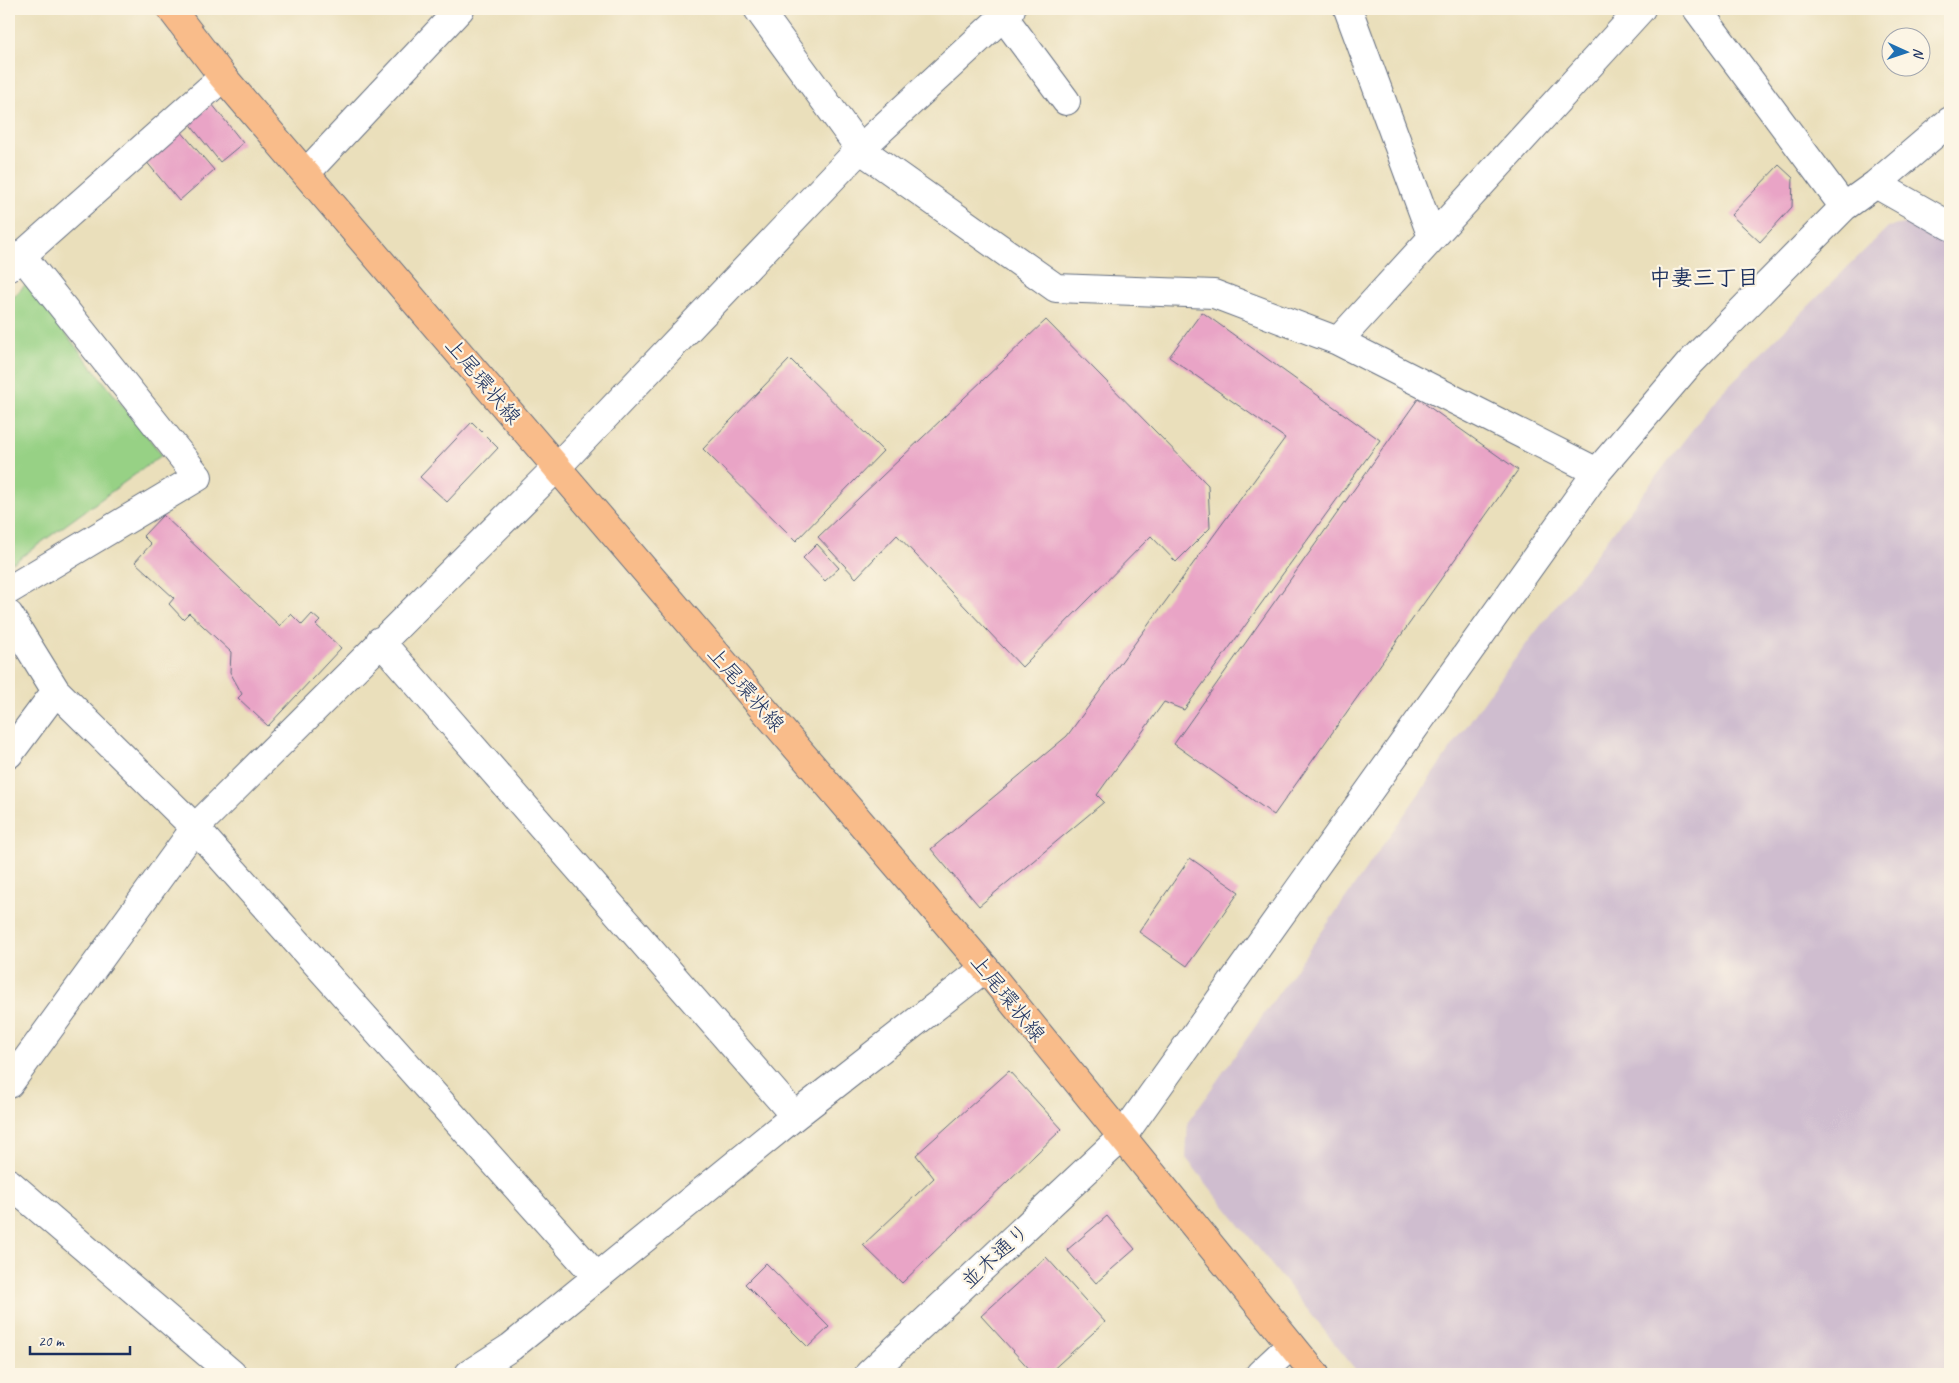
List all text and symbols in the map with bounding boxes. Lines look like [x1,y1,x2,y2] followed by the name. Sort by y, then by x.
[1882,28,1932,78] north arrow
[1910,48,1927,60] text: N
[1649,264,1759,292] district label: 中妻三丁目
[439,332,527,430] street label: 上尾環状線
[702,641,790,737] street label: 上尾環状線
[965,949,1051,1047] street label: 上尾環状線
[955,1218,1035,1294] street label: 並木通り
[30,1323,130,1355] scale bar
[38,1332,65,1351] text: 20 m

